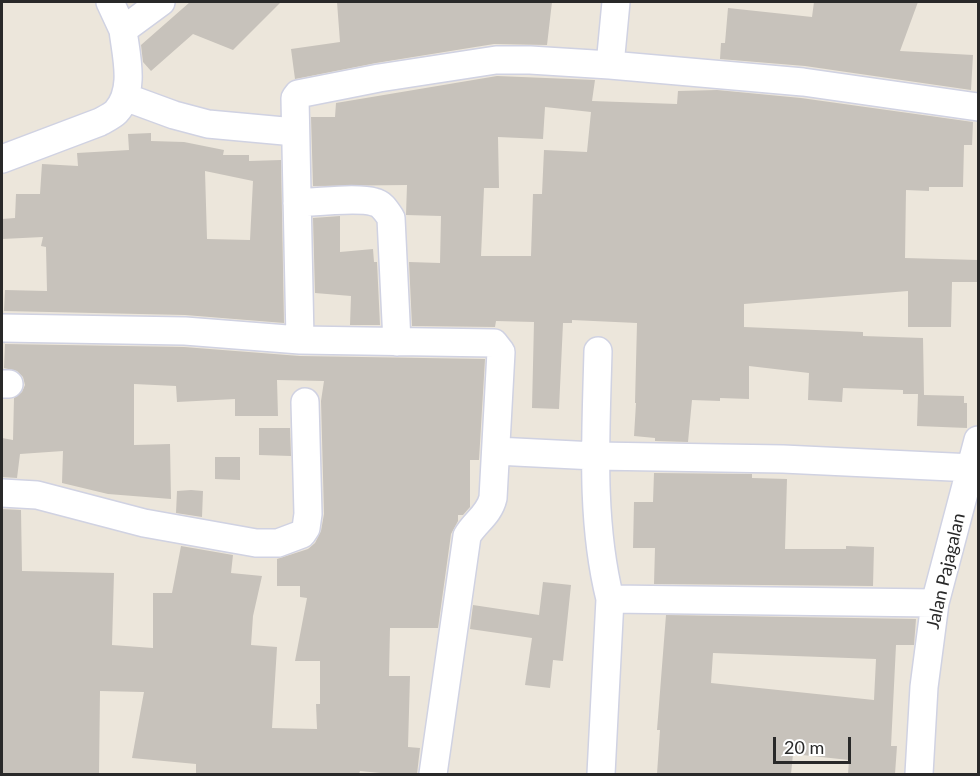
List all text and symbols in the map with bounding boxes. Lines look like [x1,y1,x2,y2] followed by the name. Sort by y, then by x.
[922,511,970,631] street label: Jalan Pajagalan
[776,725,854,763] scale bar
[784,736,824,758] text: 20 m

